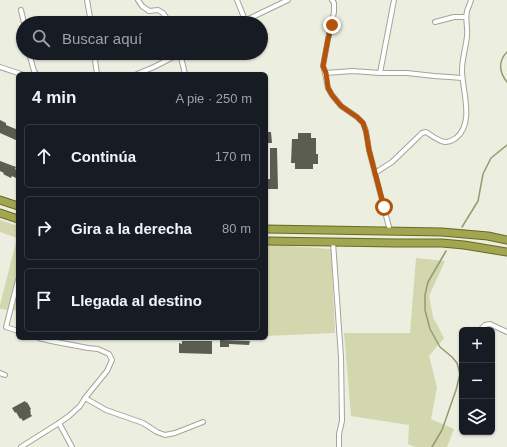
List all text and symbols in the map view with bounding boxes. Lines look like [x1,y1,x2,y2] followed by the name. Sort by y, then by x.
[16,16,268,60] search box
[323,16,341,34] route end
[30,27,52,49] icon: search
[62,30,142,47] text: Buscar aquí
[32,88,76,107] text: 4 min
[175,91,252,106] text: A pie · 250 m
[33,145,55,167] icon: ahead
[71,148,136,165] text: Continúa
[215,149,251,164] text: 170 m
[375,198,393,216] route start
[33,217,55,239] icon: right
[71,220,192,237] text: Gira a la derecha
[222,221,251,236] text: 80 m
[33,289,55,311] icon: arrive
[71,292,202,309] text: Llegada al destino
[459,327,495,435] map controls
[459,327,495,363] button: +
[459,363,495,399] button: −
[459,399,495,435] button: layers

